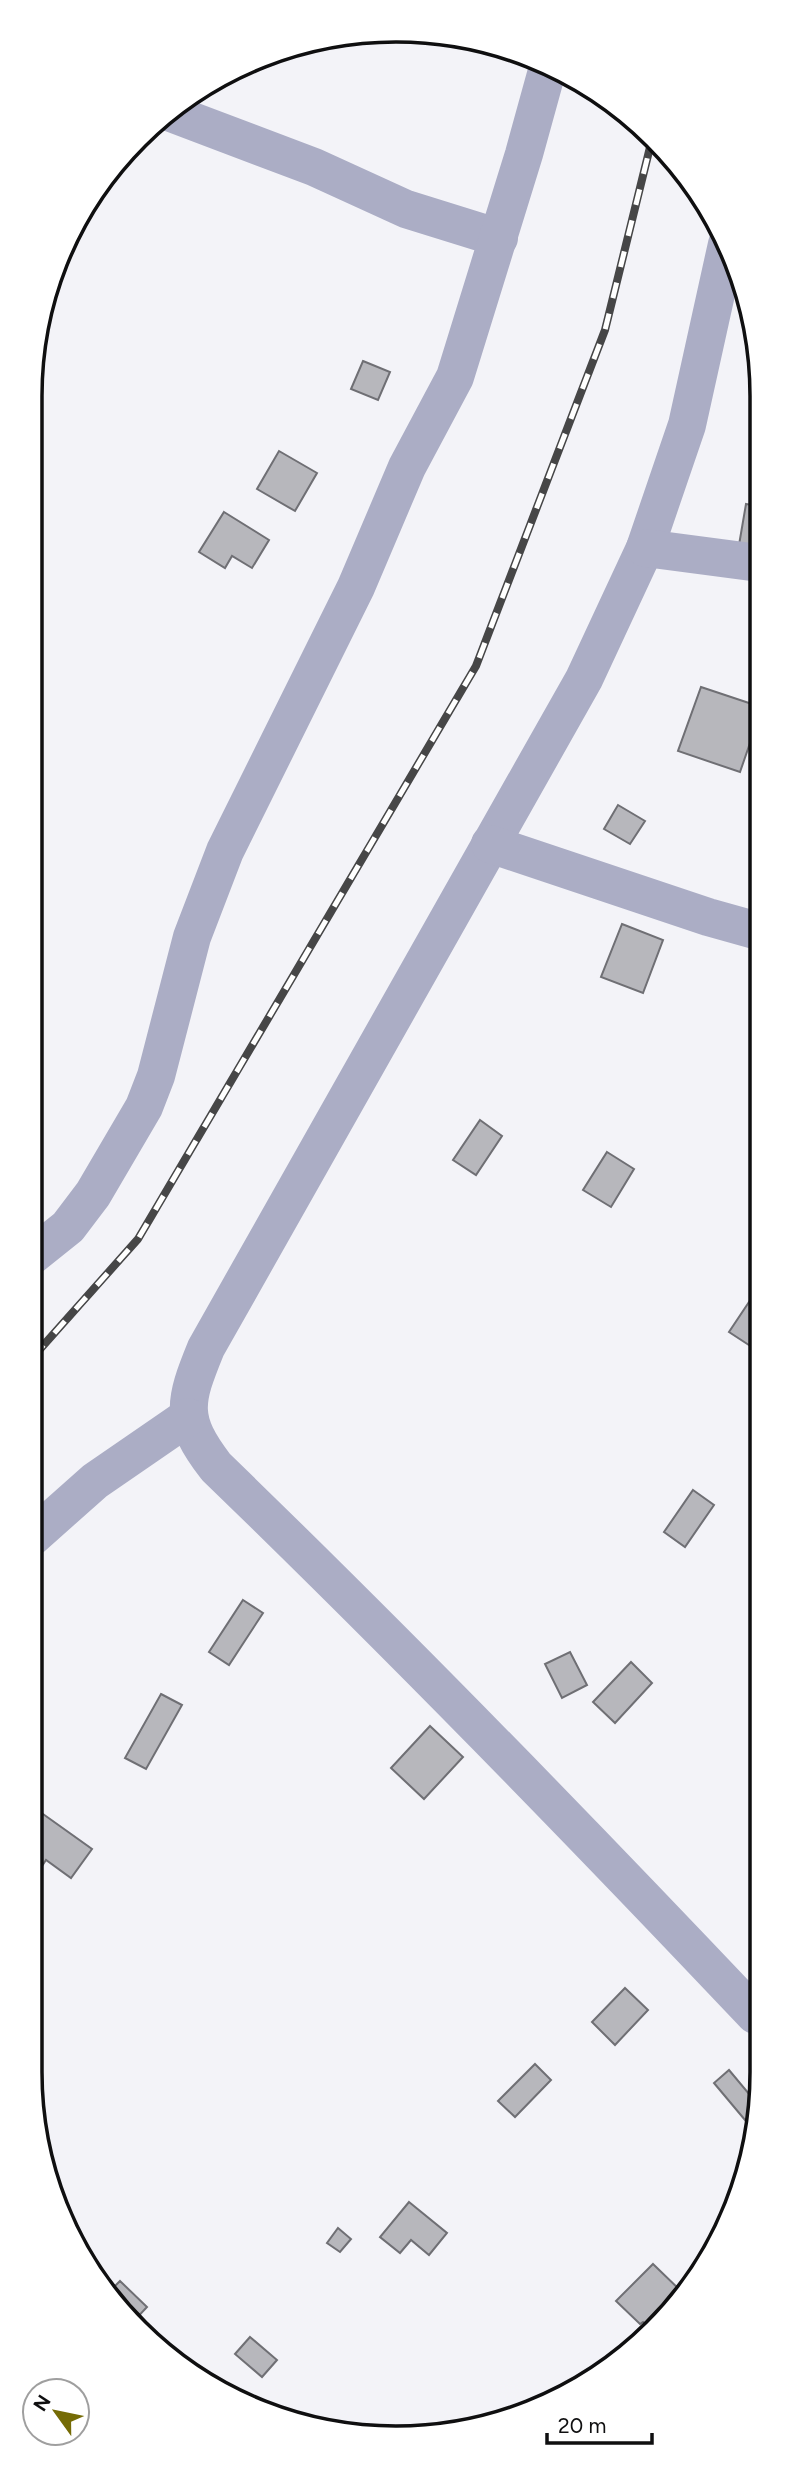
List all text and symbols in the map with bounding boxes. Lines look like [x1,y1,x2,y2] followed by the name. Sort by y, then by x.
[21,2377,91,2447] north arrow
[29,2391,56,2415] text: N
[547,2402,652,2446] scale bar
[558,2413,606,2438] text: 20 m

